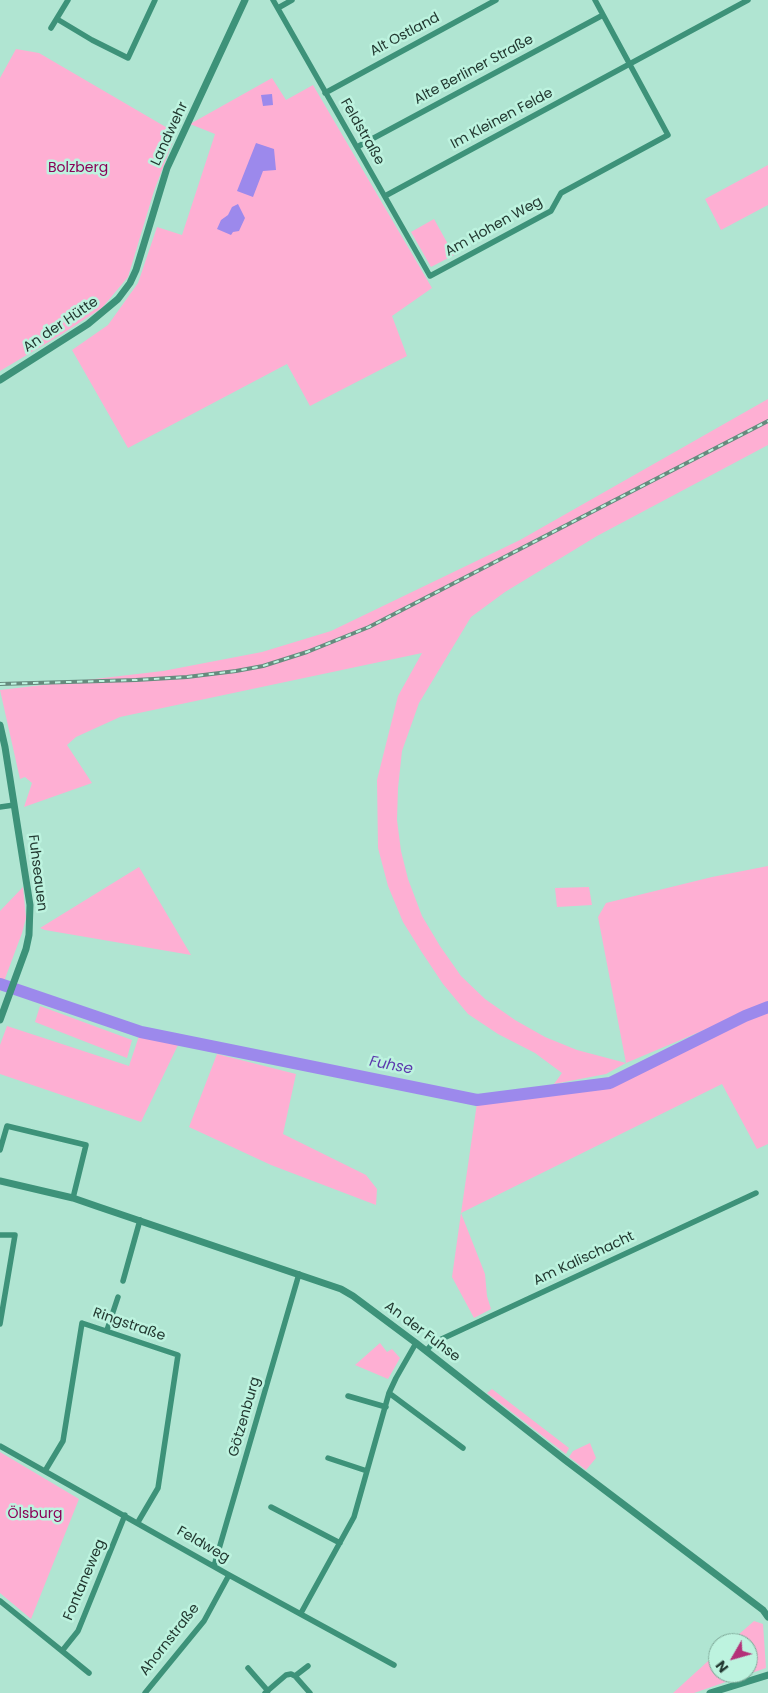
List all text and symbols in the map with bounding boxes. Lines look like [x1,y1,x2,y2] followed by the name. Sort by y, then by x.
[367,10,443,60] street label: Alt Ostland
[412,31,536,109] street label: Alte Berliner Straße
[448,85,556,153] street label: Im Kleinen Felde
[336,96,388,168] street label: Feldstraße
[148,100,192,168] street label: Landwehr
[48,160,108,176] park label: Bolzberg
[443,193,545,261] street label: Am Hohen Weg
[20,294,102,356] street label: An der Hütte
[24,834,50,912] street label: Fuhseauen
[368,1053,414,1079] water label: Fuhse
[531,1228,637,1290] street label: Am Kalischacht
[381,1298,463,1366] street label: An der Fuhse
[90,1305,168,1345] street label: Ringstraße
[226,1375,264,1459] street label: Götzenburg
[8,1506,62,1522] park label: Ölsburg
[174,1523,232,1567] street label: Feldweg
[60,1537,110,1623] street label: Fontaneweg
[137,1601,203,1679] street label: Ahornstraße
[708,1633,758,1683] north arrow
[711,1656,733,1677] text: N

